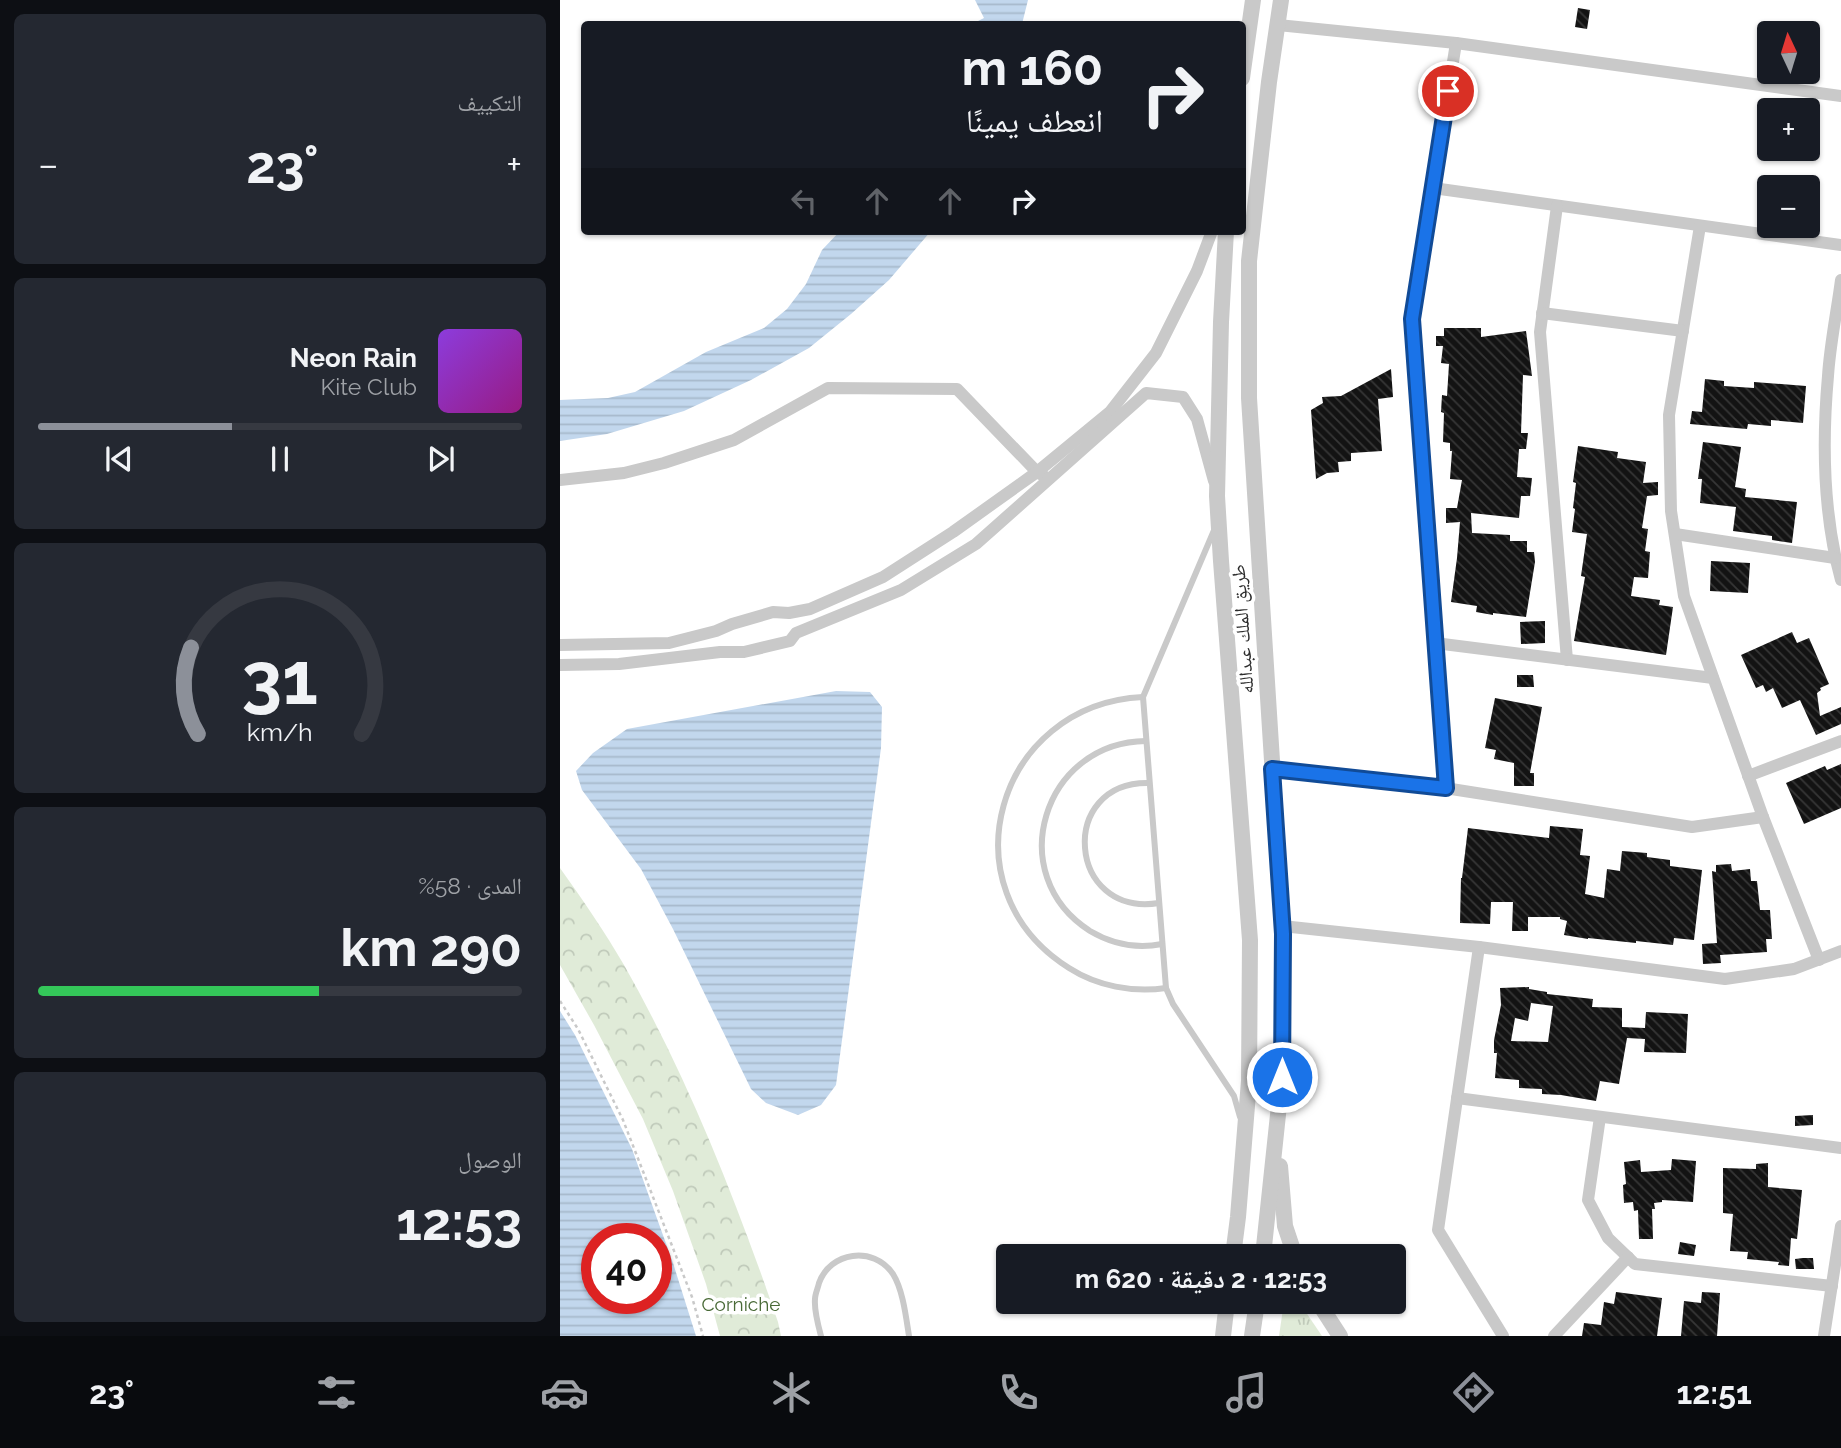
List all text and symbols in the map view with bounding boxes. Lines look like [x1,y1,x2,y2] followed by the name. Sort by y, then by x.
[1757,21,1820,84] north arrow
[1757,21,1820,238] map controls
[962,39,1103,96] text: 160 m
[1127,49,1218,140] icon: right
[1418,61,1478,121] pin
[1429,72,1467,110] icon: arrive
[457,89,522,116] text: التكييف
[1757,98,1820,161] button: +
[966,102,1103,139] text: انعطف يمينًا
[246,134,319,195] text: 23°
[38,142,58,187] text: −
[506,142,522,187] text: +
[1757,175,1820,238] button: −
[785,182,823,220] icon: left
[858,182,896,220] icon: ahead
[931,182,969,220] icon: ahead
[1004,182,1042,220] icon: right
[290,343,417,373] text: Neon Rain
[320,373,417,400] text: Kite Club
[100,440,138,478] icon: previous
[261,440,299,478] icon: pause
[422,440,460,478] icon: next
[1227,564,1258,694] street label: طريق الملك عبدالله
[242,636,318,721] text: 31
[247,717,313,747] text: km/h
[418,872,522,899] text: المدى · 58%
[340,917,522,978] text: 290 km
[1245,1040,1319,1114] position arrow
[458,1146,522,1173] text: الوصول
[396,1191,522,1252] text: 12:53
[581,1223,672,1314] speed limit sign: 40
[1075,1264,1327,1294] text: 12:53 · 2 دقيقة · 620 m
[702,1293,780,1315] park label: Corniche
[312,1368,361,1417] icon: filters
[540,1368,589,1417] icon: car
[767,1368,816,1417] icon: climate
[994,1368,1043,1417] icon: phone
[1222,1368,1271,1417] icon: music
[1449,1368,1498,1417] icon: directions
[89,1374,134,1411] text: 23°
[1677,1374,1752,1411] text: 12:51

